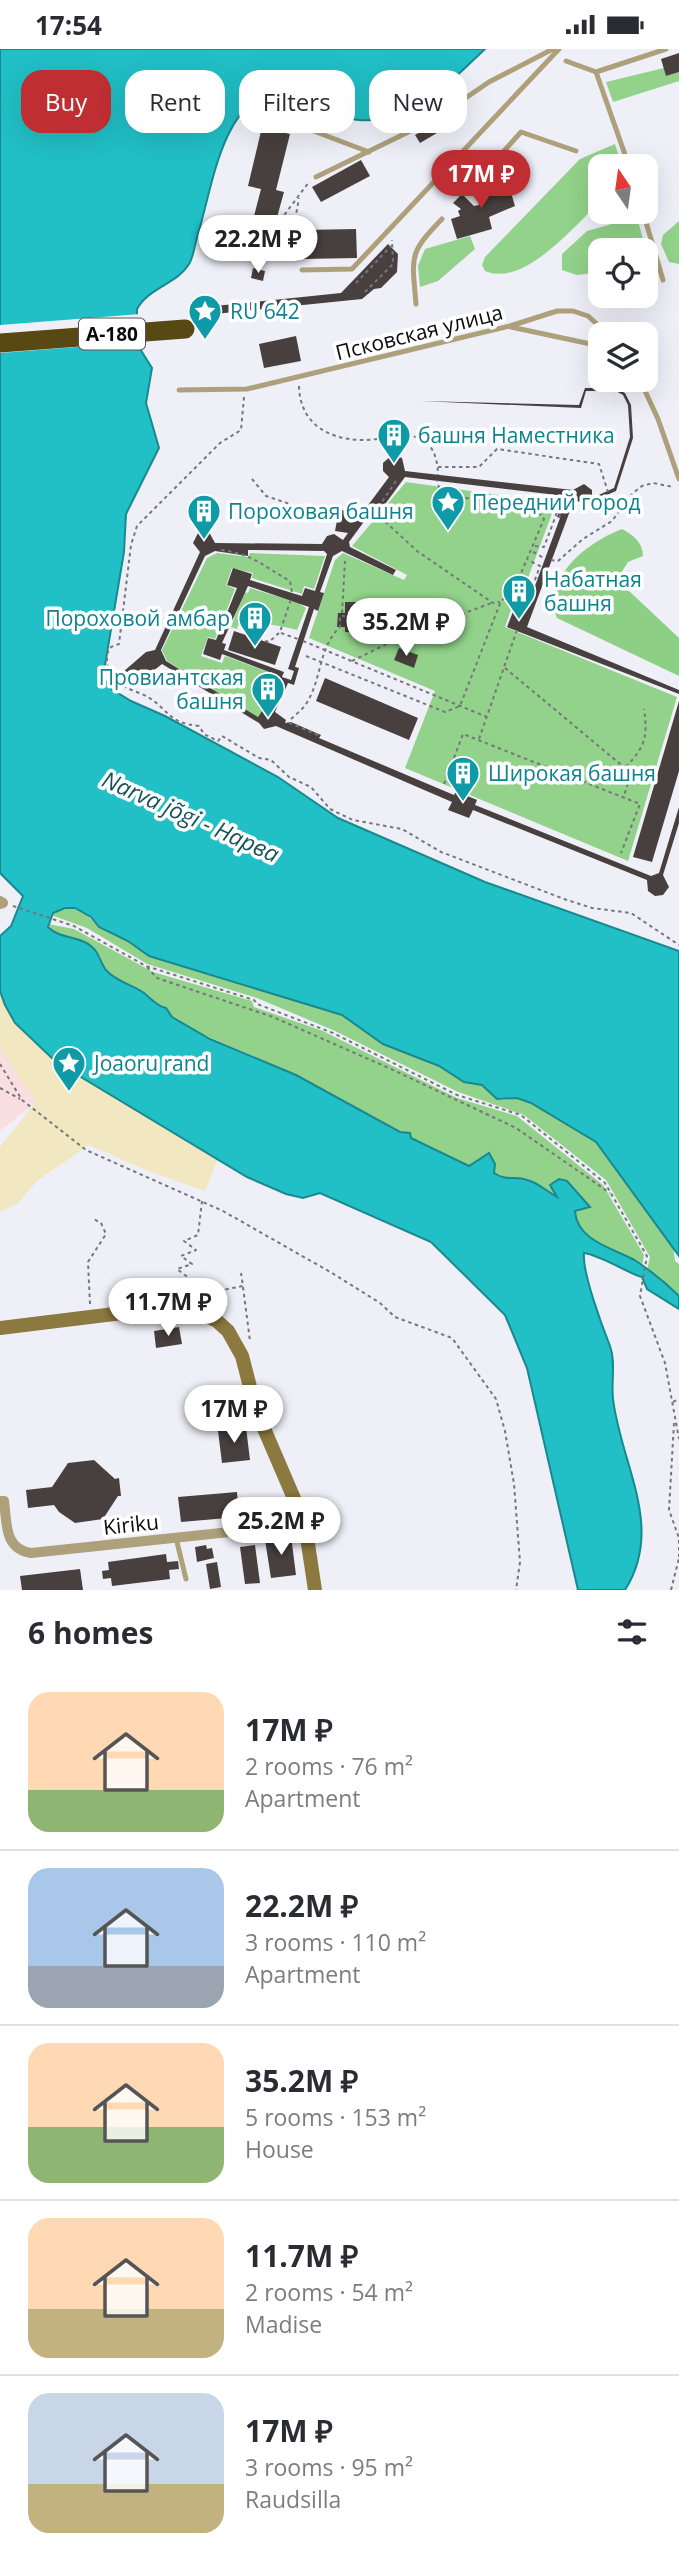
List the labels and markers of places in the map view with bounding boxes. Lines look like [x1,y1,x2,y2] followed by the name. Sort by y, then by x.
[432,151,530,210] pin: 17M ₽
[193,215,323,275] pin: 22.2M ₽
[186,292,224,341] place icon: RU 642
[230,297,300,325] place label: RU 642
[375,416,413,465] building icon: башня Наместника
[418,421,615,449] place label: башня Наместника
[429,483,467,532] place icon: Передний город
[472,488,640,516] place label: Передний город
[185,492,223,541] building icon: Пороховая башня
[228,497,414,525] place label: Пороховая башня
[544,565,642,617] place label: Набатная башня
[500,572,538,621] building icon: Набатная башня
[236,599,274,648] building icon: Пороховой амбар
[341,599,471,658] pin: 35.2M ₽
[45,604,230,632] place label: Пороховой амбар
[99,663,244,715] place label: Провиантская башня
[249,670,287,719] building icon: Провиантская башня
[444,754,482,803] building icon: Широкая башня
[488,759,656,787] place label: Широкая башня
[50,1044,88,1093] place icon: Joaoru rand
[92,1049,209,1077] place label: Joaoru rand
[103,1279,233,1338] pin: 11.7M ₽
[185,1385,283,1445] pin: 17M ₽
[216,1497,346,1557] pin: 25.2M ₽

